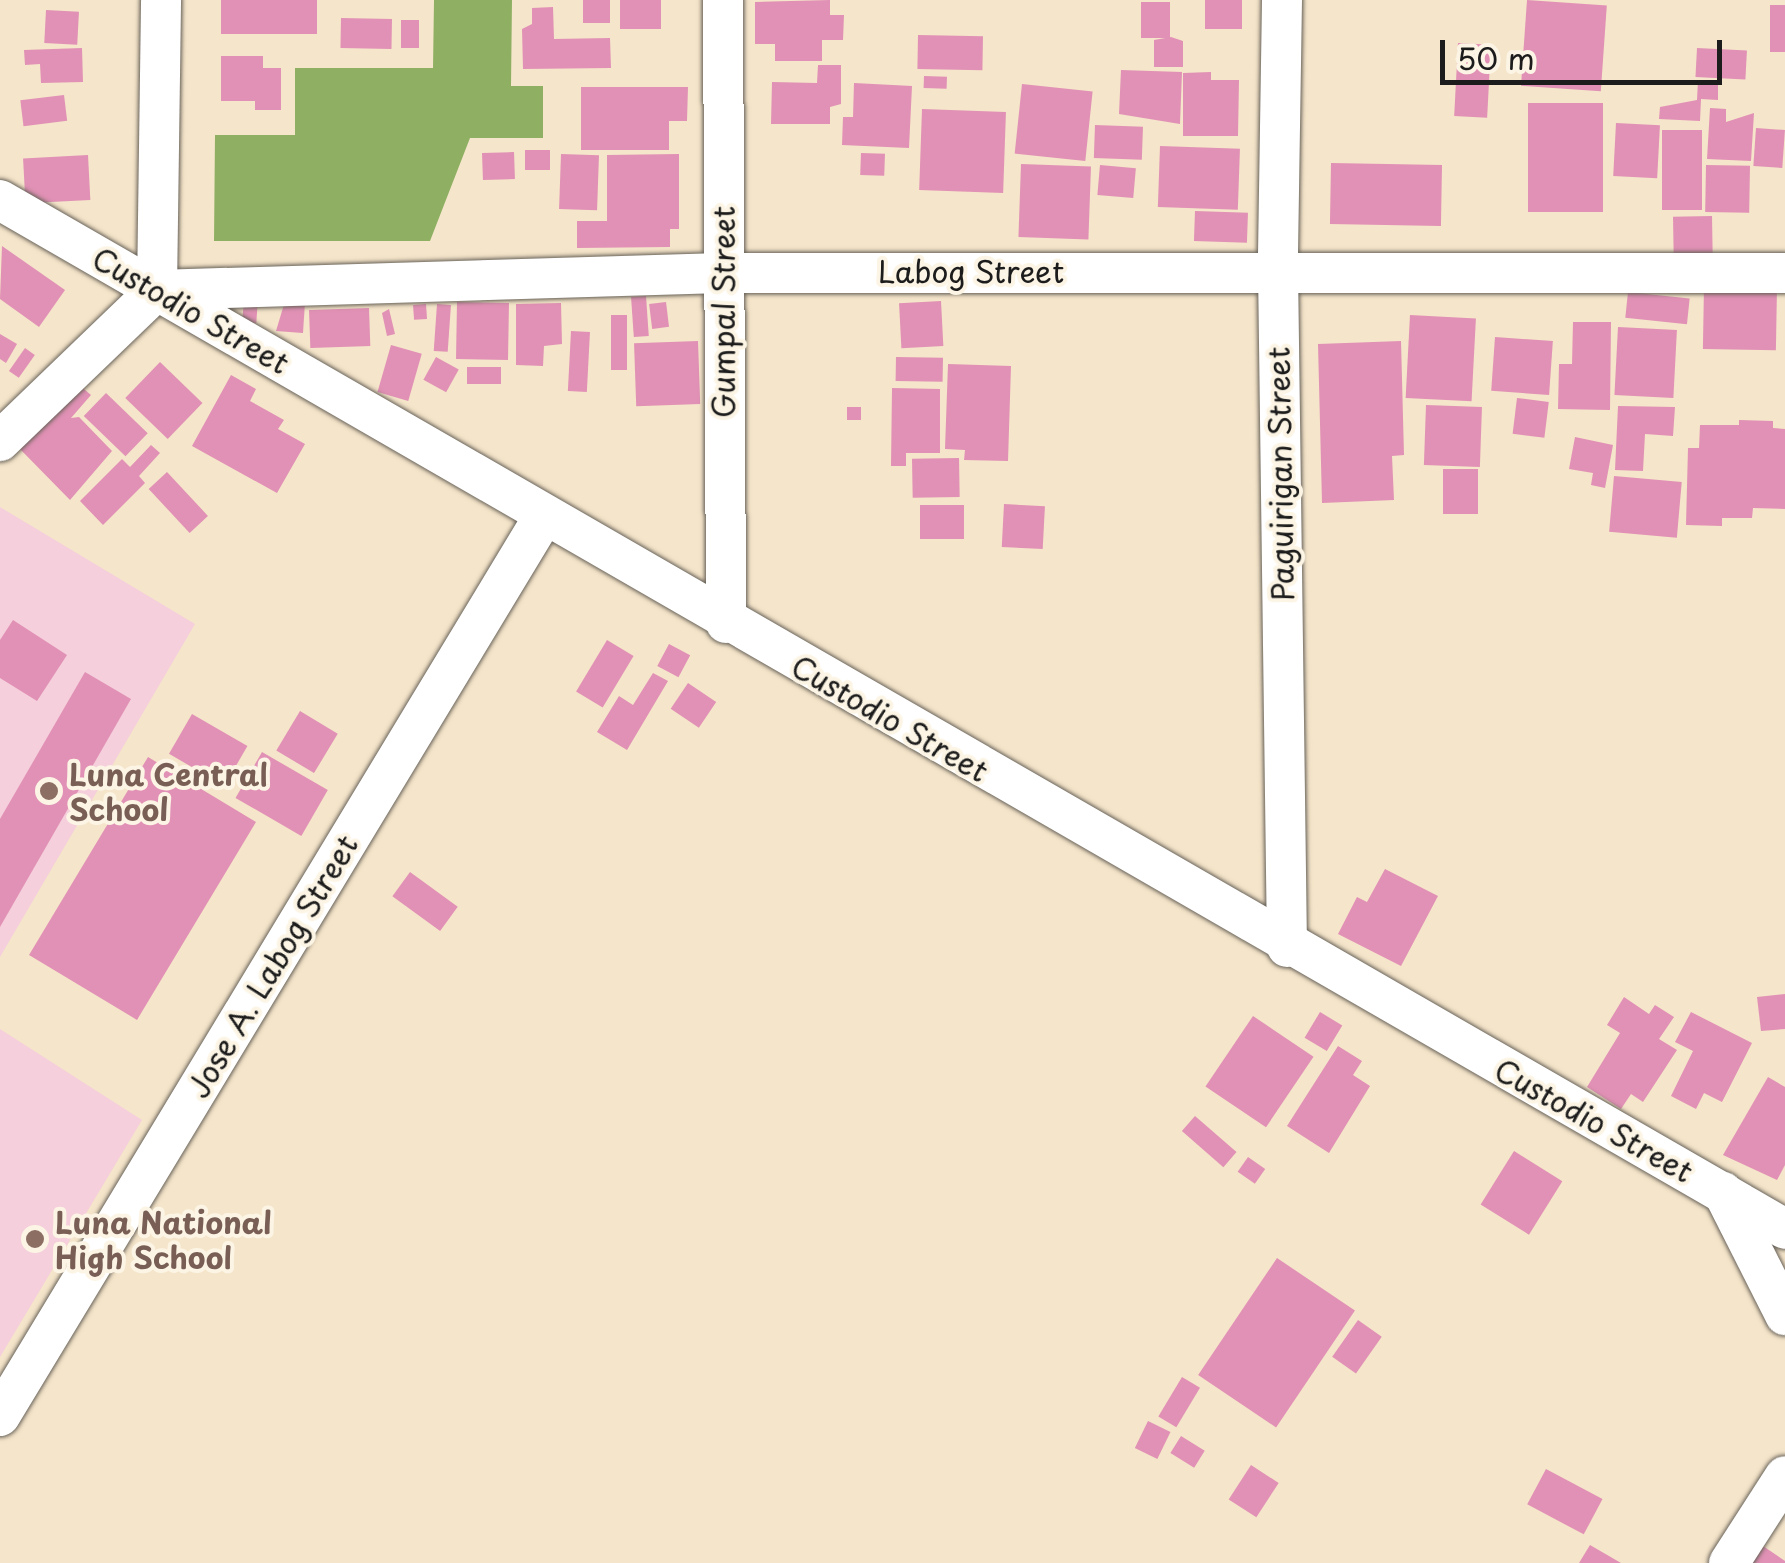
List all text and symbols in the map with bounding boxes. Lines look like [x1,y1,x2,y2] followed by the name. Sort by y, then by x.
[1445,20,1728,82] scale bar
[1457,35,1535,80] text: 50 m
[705,205,741,419] street label: Gumpal Street
[86,239,296,381] street label: Custodio Street
[878,253,1064,289] street label: Labog Street
[1260,346,1300,602] street label: Paguirigan Street
[785,647,995,789] street label: Custodio Street
[69,756,269,826] place label: Luna Central School
[38,780,60,802] marker: Luna Central School
[179,828,365,1104] street label: Jose A. Labog Street
[1488,1050,1700,1190] street label: Custodio Street
[55,1204,270,1274] place label: Luna National High School
[24,1228,46,1250] marker: Luna National High School

